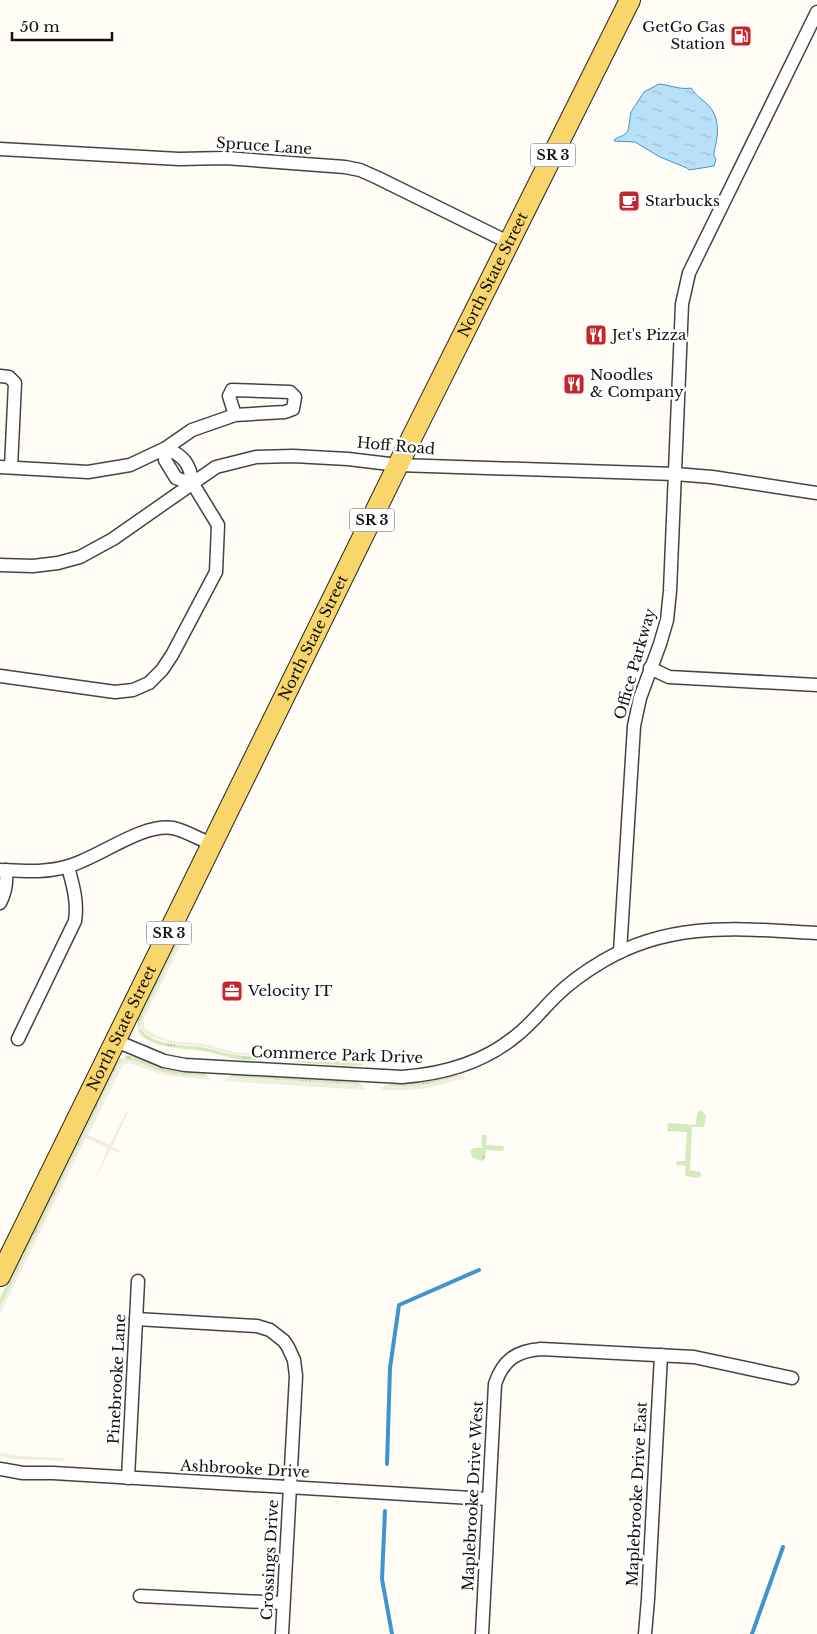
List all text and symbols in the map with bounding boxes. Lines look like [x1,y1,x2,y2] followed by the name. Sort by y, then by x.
[12,10,112,42] scale bar
[20,17,60,36] text: 50 m
[642,17,725,53] place label: GetGo Gas Station
[729,24,753,48] fuel station icon: GetGo Gas Station
[215,133,313,158] street label: Spruce Lane
[530,144,576,166] road number: SR 3
[617,189,641,213] cafe icon: Starbucks
[645,191,720,210] place label: Starbucks
[453,208,532,340] street label: North State Street
[584,323,608,347] restaurant icon: Jet's Pizza
[610,325,687,344] place label: Jet's Pizza
[590,365,684,401] place label: Noodles & Company
[562,372,586,396] restaurant icon: Noodles & Company
[356,433,436,458] street label: Hoff Road
[350,508,394,532] road number: SR 3
[274,571,352,704] street label: North State Street
[610,606,660,722] street label: Office Parkway
[146,921,192,944] road number: SR 3
[82,962,160,1094] street label: North State Street
[220,979,244,1003] office icon: Velocity IT
[247,981,332,1000] place label: Velocity IT
[251,1042,423,1067] street label: Commerce Park Drive
[104,1313,129,1445] street label: Pinebrooke Lane
[458,1400,487,1592] street label: Maplebrooke Drive West
[622,1401,651,1587] street label: Maplebrooke Drive East
[179,1456,310,1481] street label: Ashbrooke Drive
[257,1499,282,1621] street label: Crossings Drive

